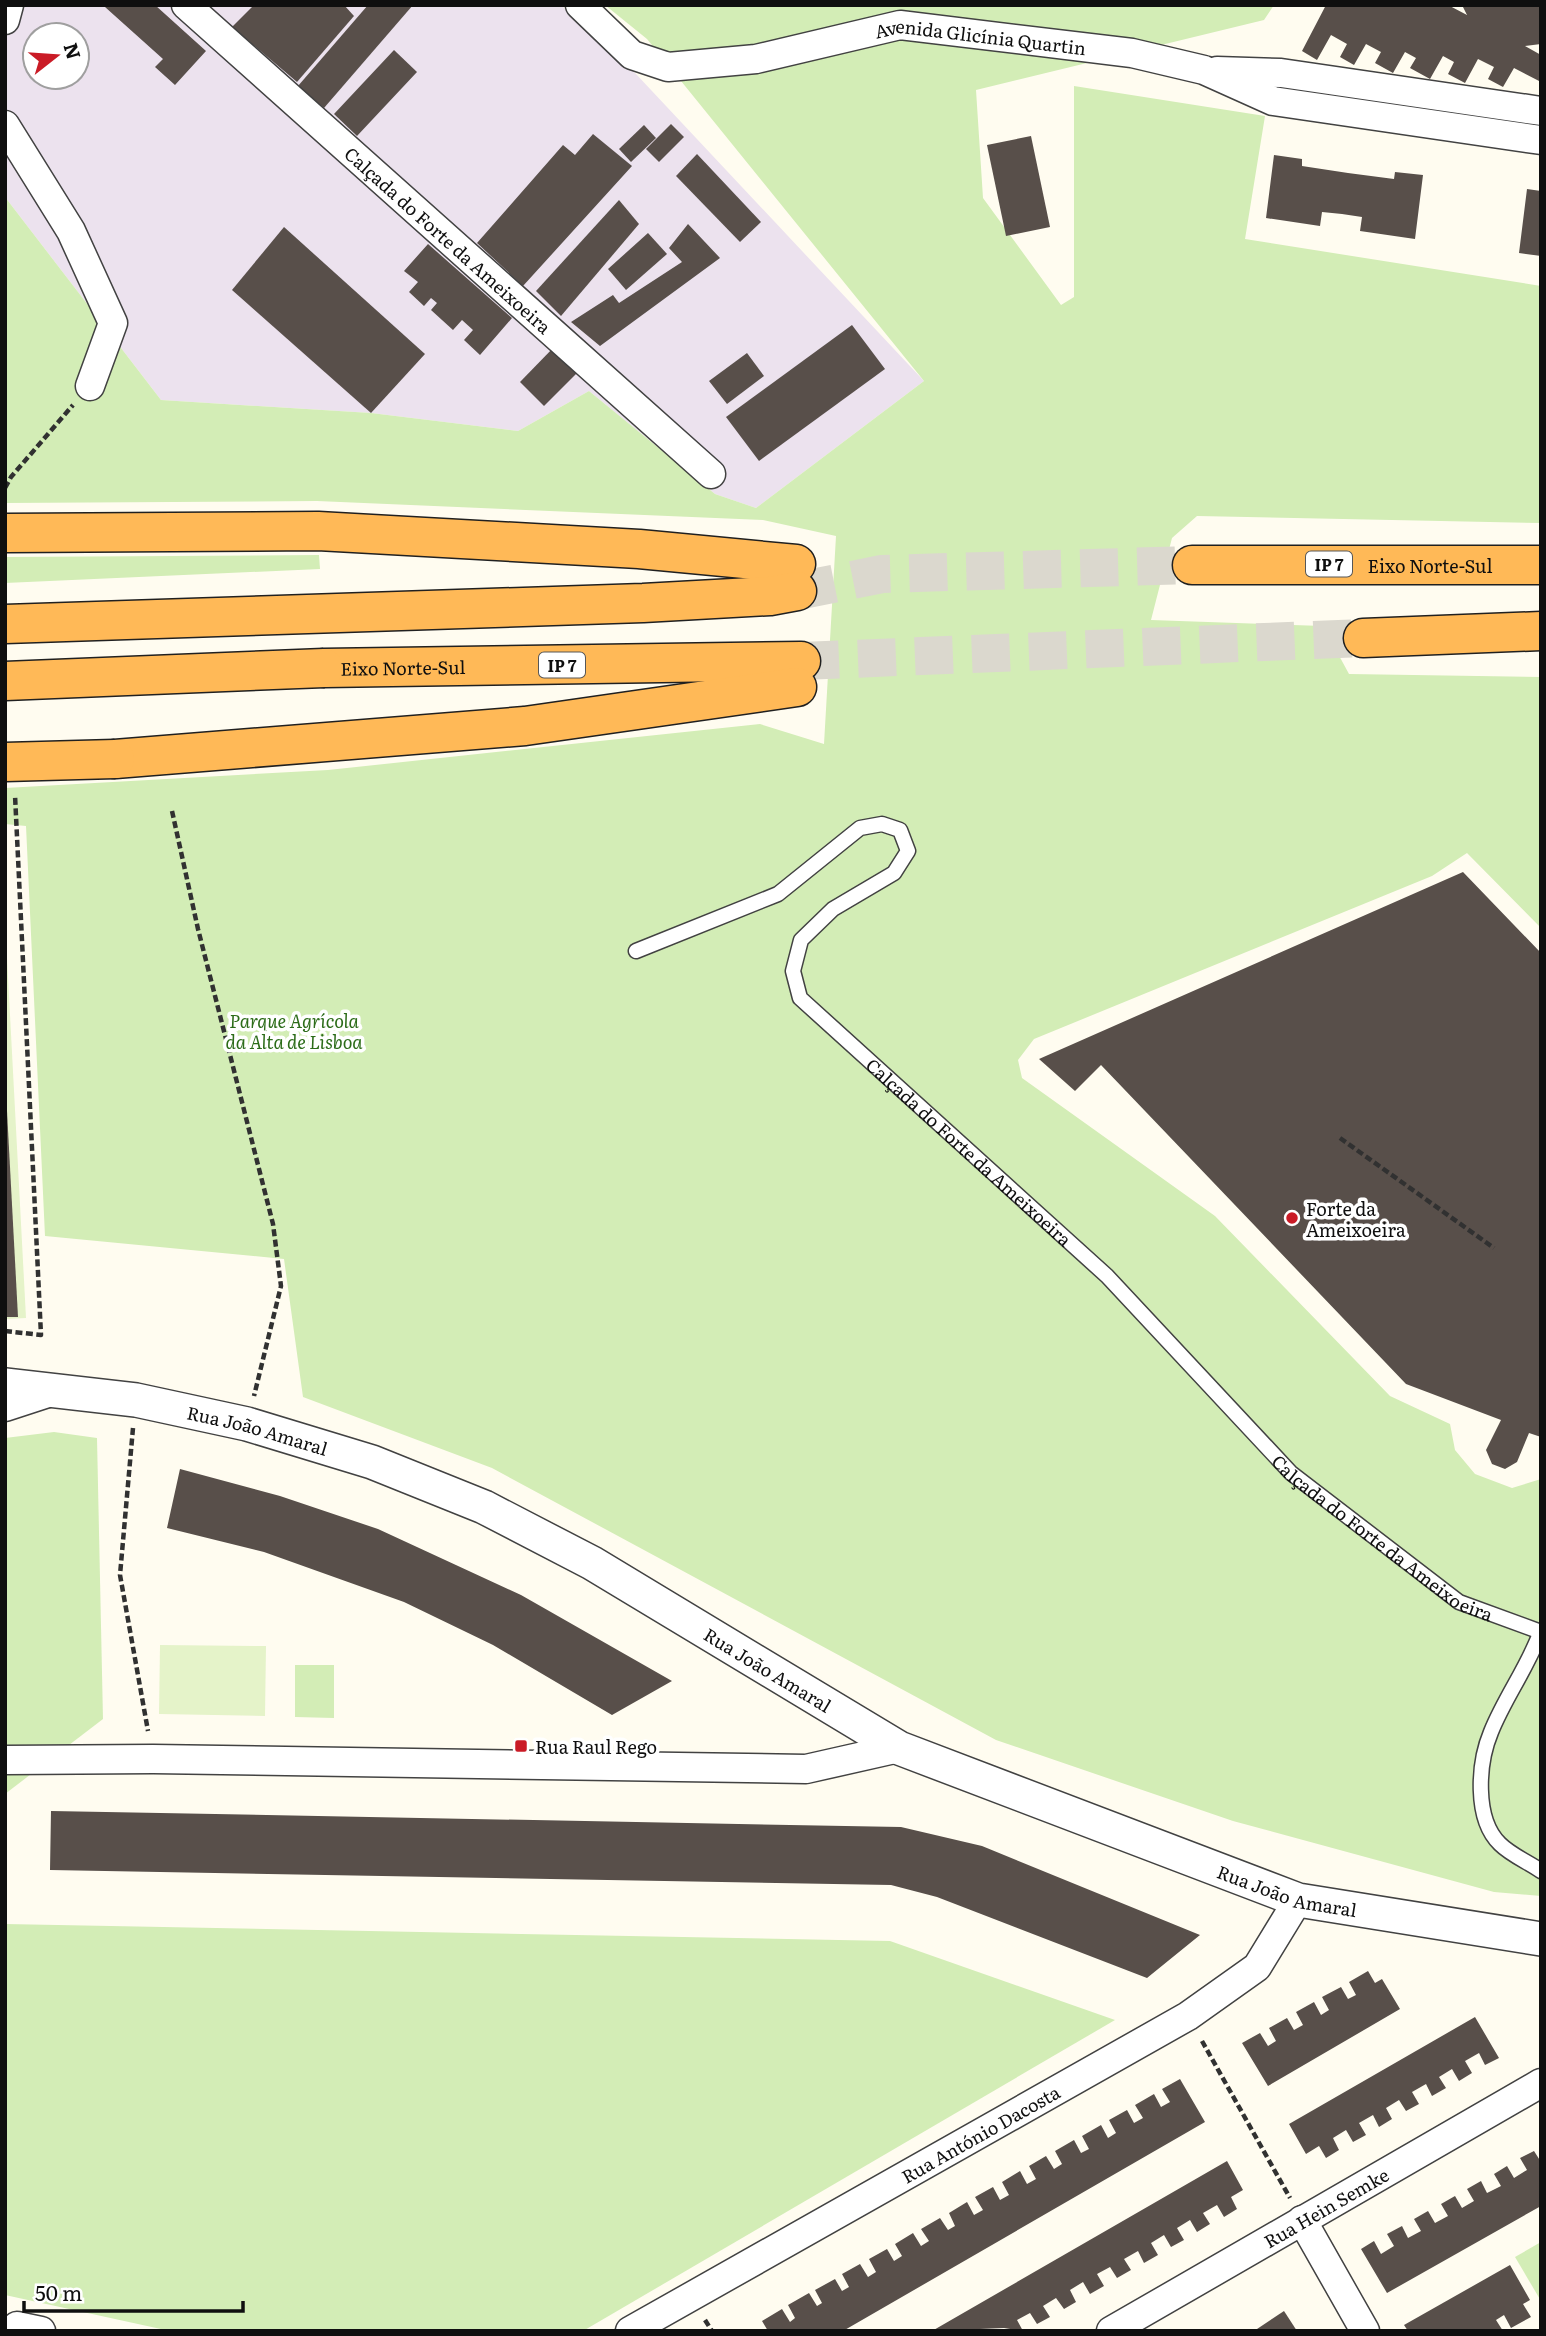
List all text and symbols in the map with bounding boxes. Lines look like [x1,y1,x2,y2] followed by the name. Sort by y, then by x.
[871,11,1088,61] street label: Avenida Glicínia Quartin
[21,21,91,91] north arrow
[57,39,89,63] text: N
[339,140,558,339] street label: Calçada do Forte da Ameixoeira
[1306,552,1352,576] road number: IP 7
[1367,552,1493,579] street label: Eixo Norte-Sul
[340,652,466,681] street label: Eixo Norte-Sul
[539,652,585,678] road number: IP 7
[226,1007,363,1055] park label: Parque Agrícola da Alta de Lisboa
[861,1051,1079,1252] street label: Calçada do Forte da Ameixoeira
[1306,1195,1406,1243] place label: Forte da Ameixoeira
[1284,1210,1300,1226] marker: Forte da Ameixoeira
[185,1398,331,1461] street label: Rua João Amaral
[1266,1448,1497,1627] street label: Calçada do Forte da Ameixoeira
[699,1620,837,1718] street label: Rua João Amaral
[535,1733,657,1760] place label: Rua Raul Rego
[513,1738,529,1754] marker: Rua Raul Rego
[1214,1857,1359,1923] street label: Rua João Amaral
[896,2078,1065,2189] street label: Rua António Dacosta
[1258,2160,1393,2254] street label: Rua Hein Semke
[24,2270,243,2314] scale bar
[35,2276,82,2307] text: 50 m

